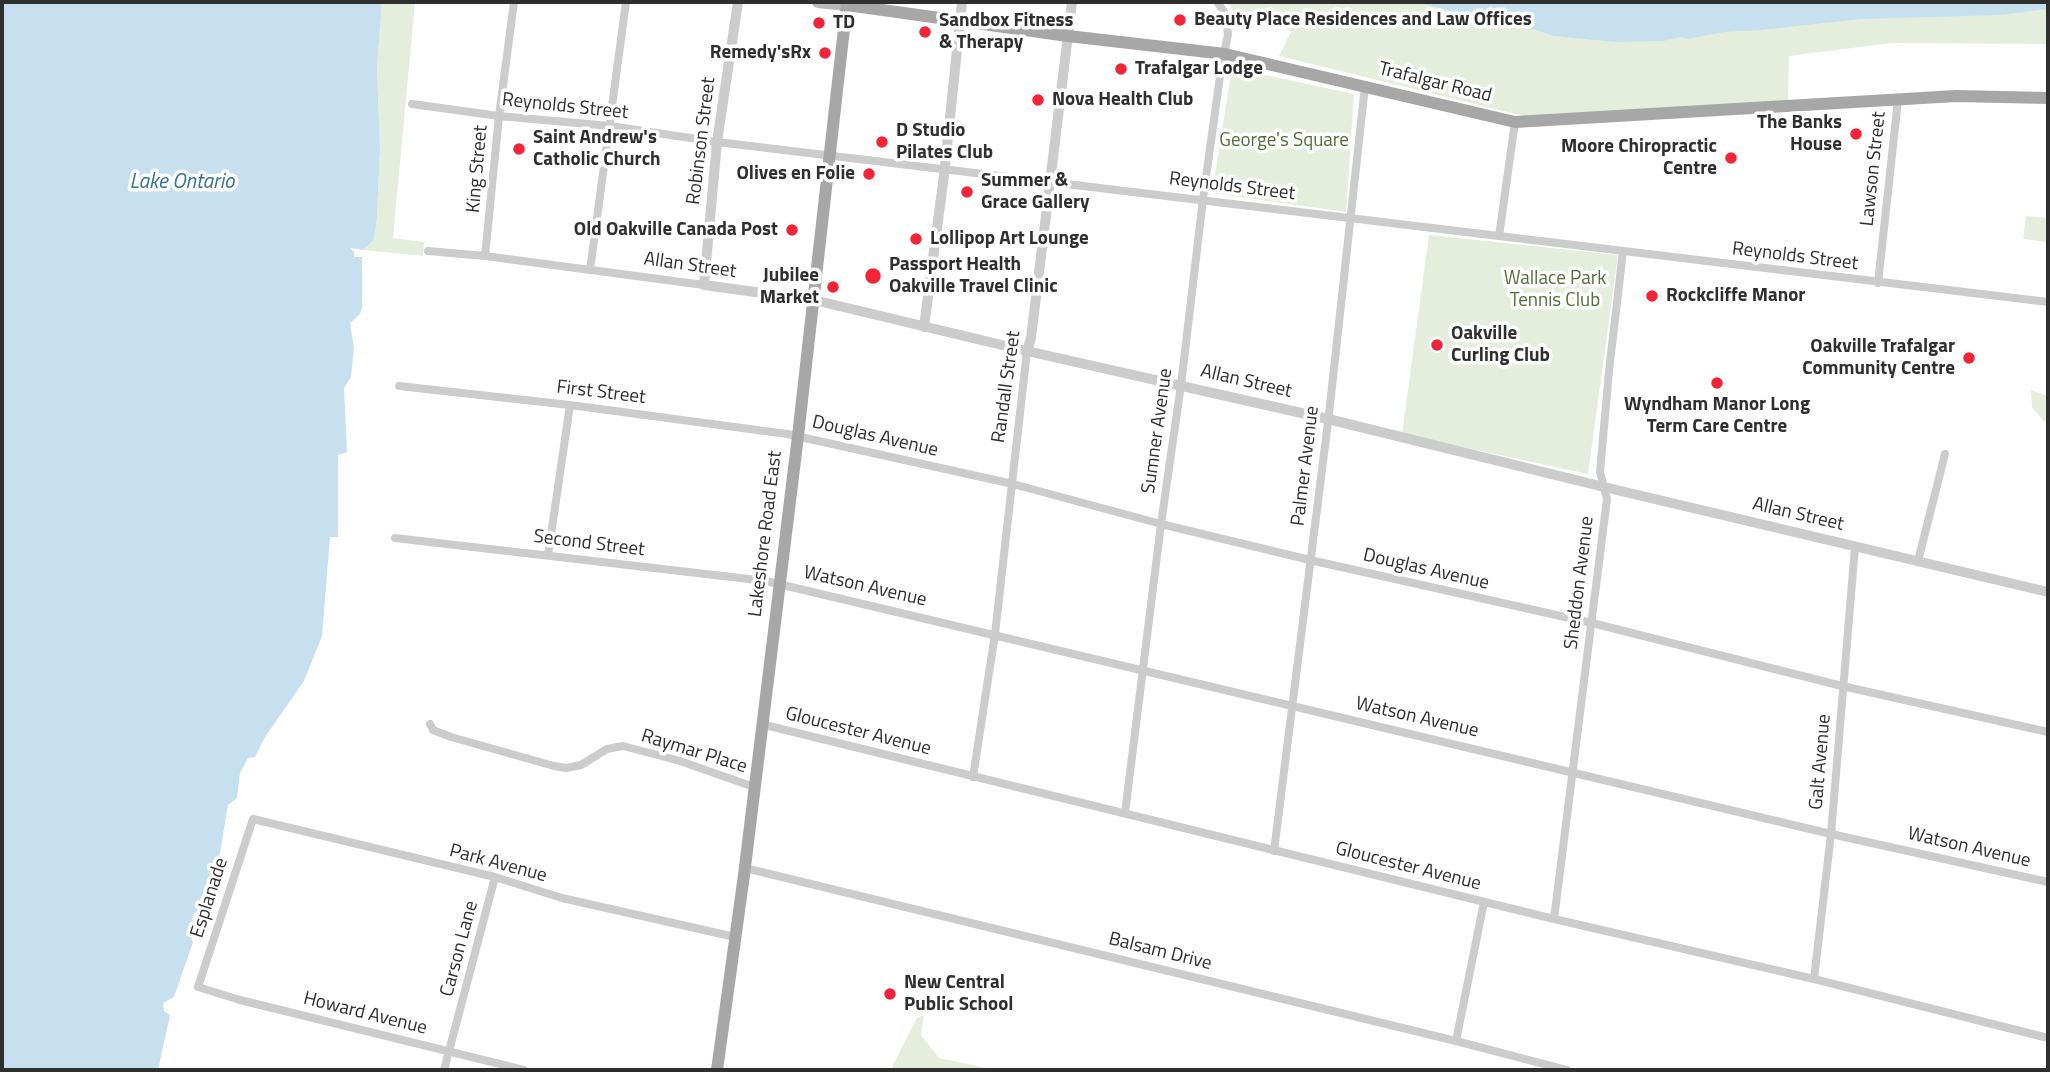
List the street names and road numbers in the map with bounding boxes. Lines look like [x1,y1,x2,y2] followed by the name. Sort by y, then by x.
[1376,58,1494,108] street label: Trafalgar Road
[683,76,721,206] street label: Robinson Street
[501,89,629,125] street label: Reynolds Street
[1857,110,1891,228] street label: Lawson Street
[463,124,493,214] street label: King Street
[1168,168,1296,206] street label: Reynolds Street
[1731,238,1859,276] street label: Reynolds Street
[642,248,738,284] street label: Allan Street
[988,329,1026,445] street label: Randall Street
[1198,360,1294,404] street label: Allan Street
[1138,367,1178,495] street label: Sumner Avenue
[555,376,647,410] street label: First Street
[1287,405,1325,527] street label: Palmer Avenue
[810,411,940,463] street label: Douglas Avenue
[745,450,787,618] street label: Lakeshore Road East
[1750,493,1846,537] street label: Allan Street
[1561,515,1599,651] street label: Sheddon Avenue
[532,526,646,562] street label: Second Street
[1361,544,1491,596] street label: Douglas Avenue
[801,562,929,612] street label: Watson Avenue
[1353,693,1481,743] street label: Watson Avenue
[783,703,933,761] street label: Gloucester Avenue
[1805,713,1837,811] street label: Galt Avenue
[638,725,750,779] street label: Raymar Place
[1905,823,2033,873] street label: Watson Avenue
[1333,838,1483,896] street label: Gloucester Avenue
[447,840,549,888] street label: Park Avenue
[186,855,234,941] street label: Esplanade
[436,899,484,999] street label: Carson Lane
[1106,928,1214,976] street label: Balsam Drive
[301,988,429,1040] street label: Howard Avenue

